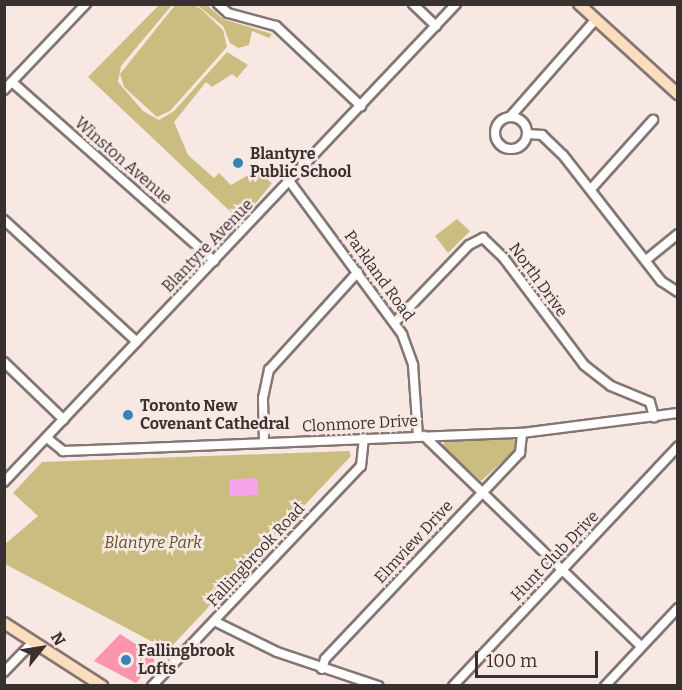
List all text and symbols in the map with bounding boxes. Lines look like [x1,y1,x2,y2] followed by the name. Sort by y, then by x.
[70,114,176,208] street label: Winston Avenue
[250,144,352,182] place label: Blantyre Public School
[231,156,245,170] marker: Blantyre Public School
[159,195,257,297] street label: Blantyre Avenue
[340,227,418,325] street label: Parkland Road
[505,239,571,321] street label: North Drive
[140,396,289,434] place label: Toronto New Covenant Cathedral
[121,408,135,422] marker: Toronto New Covenant Cathedral
[301,411,419,437] street label: Clonmore Drive
[371,497,457,587] street label: Elmview Drive
[203,499,309,611] street label: Fallingbrook Road
[507,507,603,605] street label: Hunt Club Drive
[104,533,202,553] park label: Blantyre Park
[12,618,72,678] north arrow
[47,629,69,649] text: N
[478,639,601,677] scale bar
[138,641,235,679] place label: Fallingbrook Lofts
[486,650,537,672] text: 100 m
[119,653,133,667] marker: Fallingbrook Lofts

